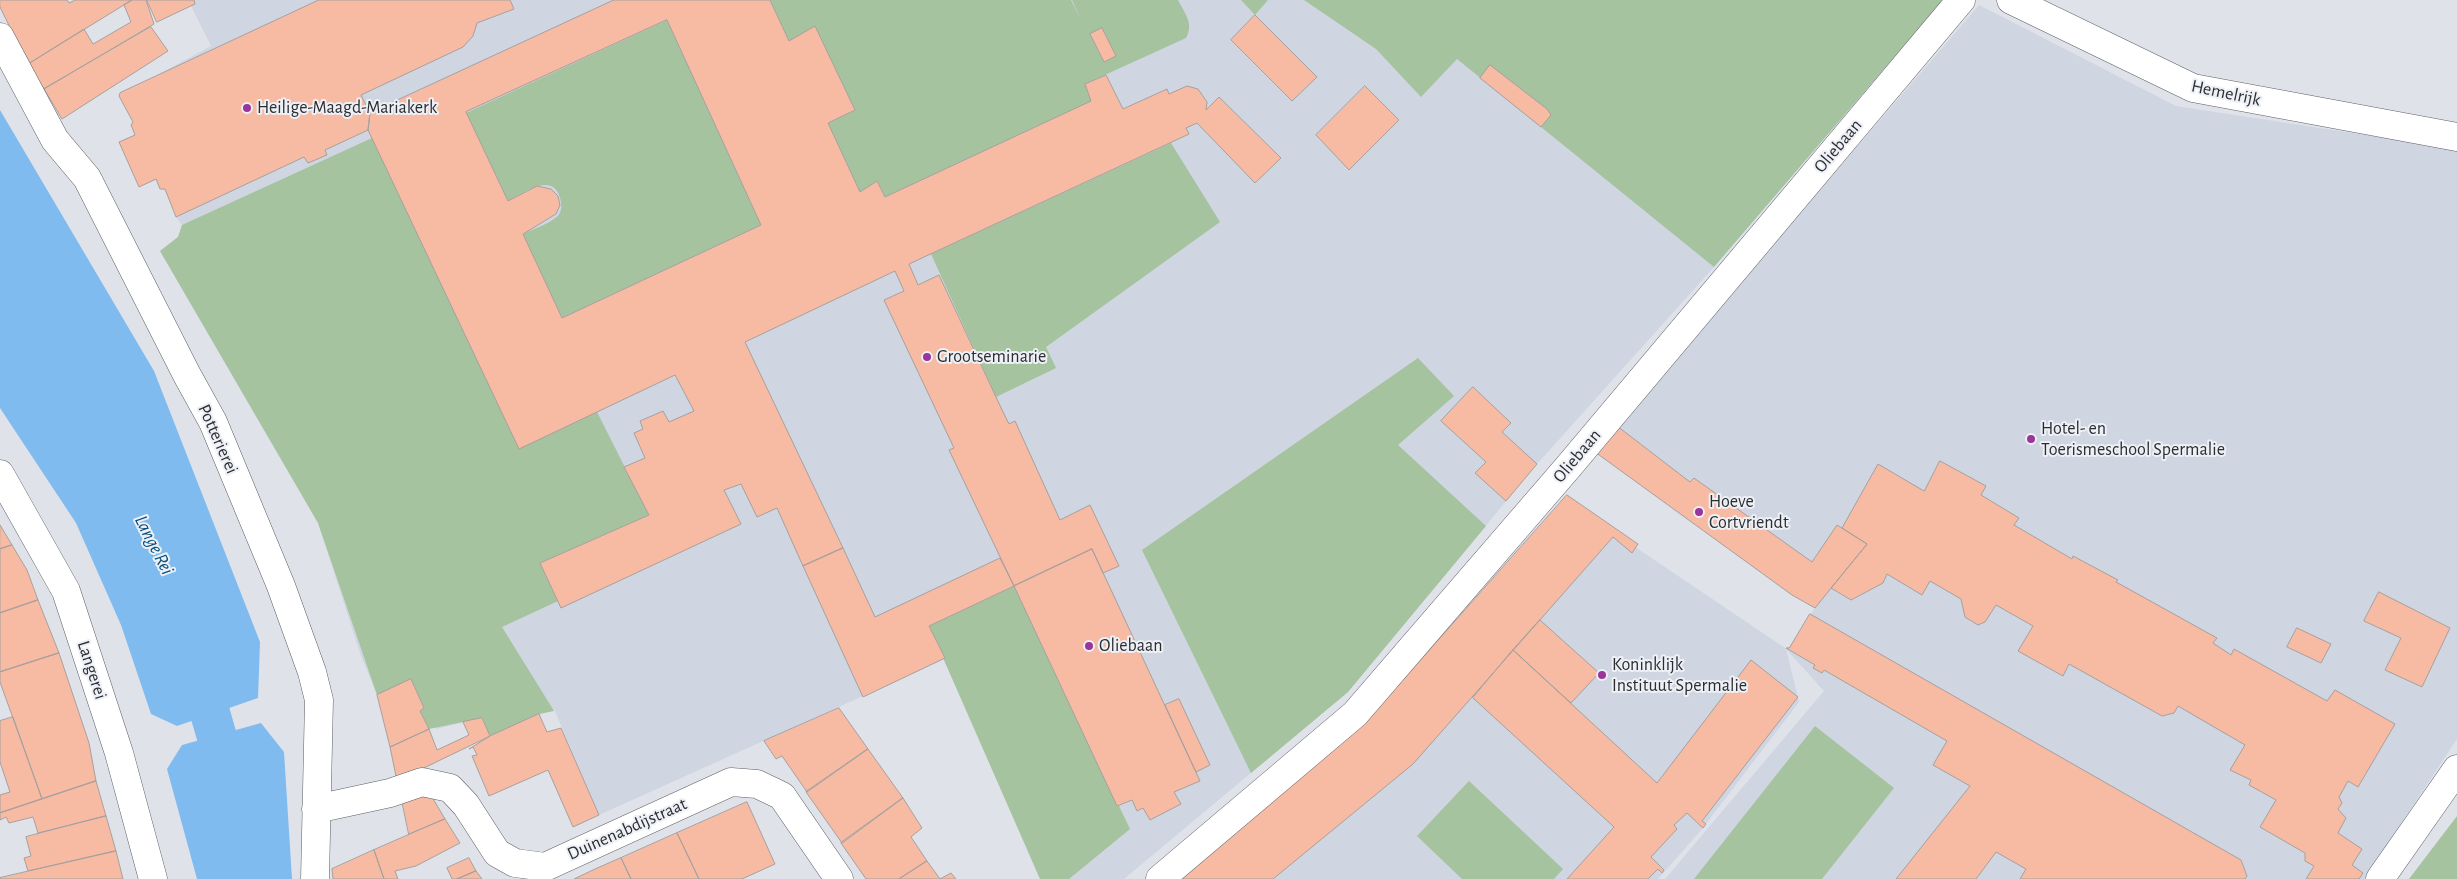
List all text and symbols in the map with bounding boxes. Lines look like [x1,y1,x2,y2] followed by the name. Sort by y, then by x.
[2189,75,2263,111] street label: Hemelrijk
[257,97,437,119] place label: Heilige-Maagd-Mariakerk
[241,102,253,114] marker: Heilige-Maagd-Mariakerk
[1809,115,1867,177] street label: Oliebaan
[937,346,1046,368] place label: Grootseminarie
[921,351,933,363] marker: Grootseminarie
[193,401,243,477] street label: Potterierei
[2041,418,2225,460] place label: Hotel- en Toerismeschool Spermalie
[1548,425,1606,487] street label: Oliebaan
[2025,433,2037,445] marker: Hotel- en Toerismeschool Spermalie
[1709,491,1789,534] place label: Hoeve Cortvriendt
[1693,506,1705,518] marker: Hoeve Cortvriendt
[129,511,179,579] water label: Lange Rei
[1099,635,1163,657] place label: Oliebaan
[72,638,112,702] street label: Langerei
[1083,640,1095,652] marker: Oliebaan
[1612,654,1747,696] place label: Koninklijk Instituut Spermalie
[1596,669,1608,681] marker: Koninklijk Instituut Spermalie
[564,793,690,865] street label: Duinenabdijstraat

